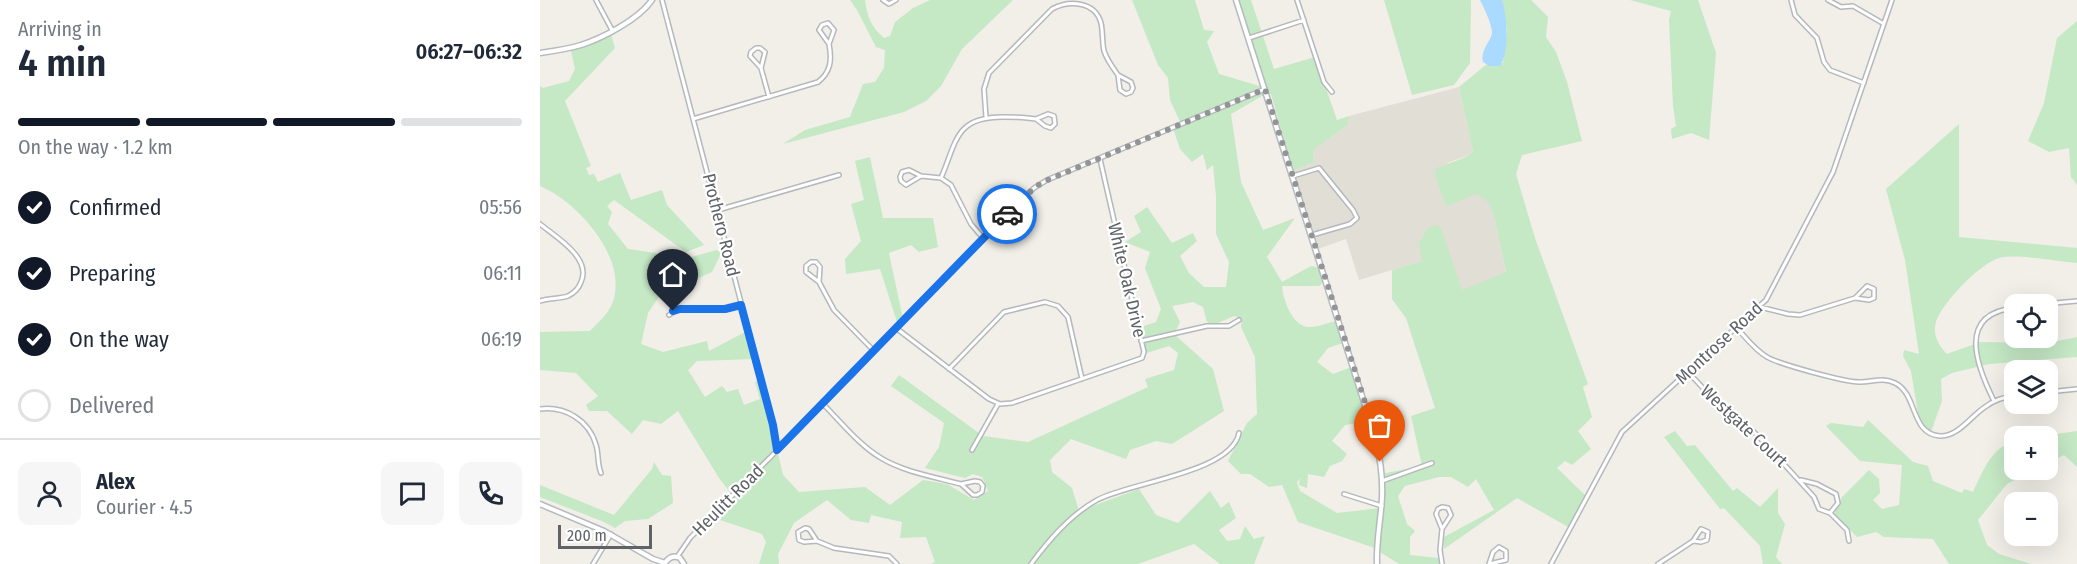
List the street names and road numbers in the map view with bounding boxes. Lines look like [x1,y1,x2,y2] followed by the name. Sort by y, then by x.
[698,171,744,279] street label: Prothero Road
[1103,221,1151,340] street label: White Oak Drive
[1671,297,1767,389] street label: Montrose Road
[1696,380,1792,472] street label: Westgate Court
[688,460,768,540] street label: Heulitt Road

